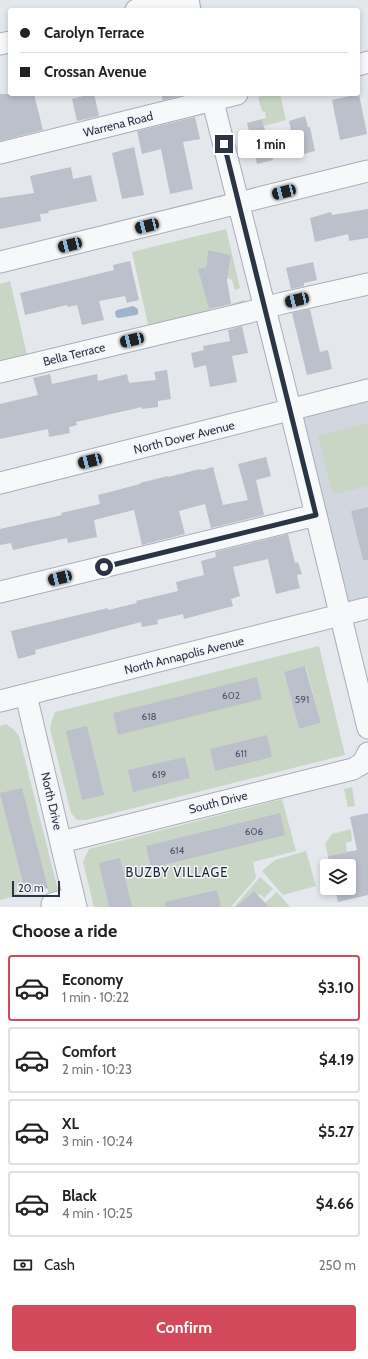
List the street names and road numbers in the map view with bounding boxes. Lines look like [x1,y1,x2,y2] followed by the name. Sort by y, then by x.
[82,108,154,140] street label: Warrena Road
[41,339,107,369] street label: Bella Terrace
[132,417,236,457] street label: North Dover Avenue
[123,633,245,677] street label: North Annapolis Avenue
[38,771,66,831] street label: North Drive
[187,787,249,817] street label: South Drive

